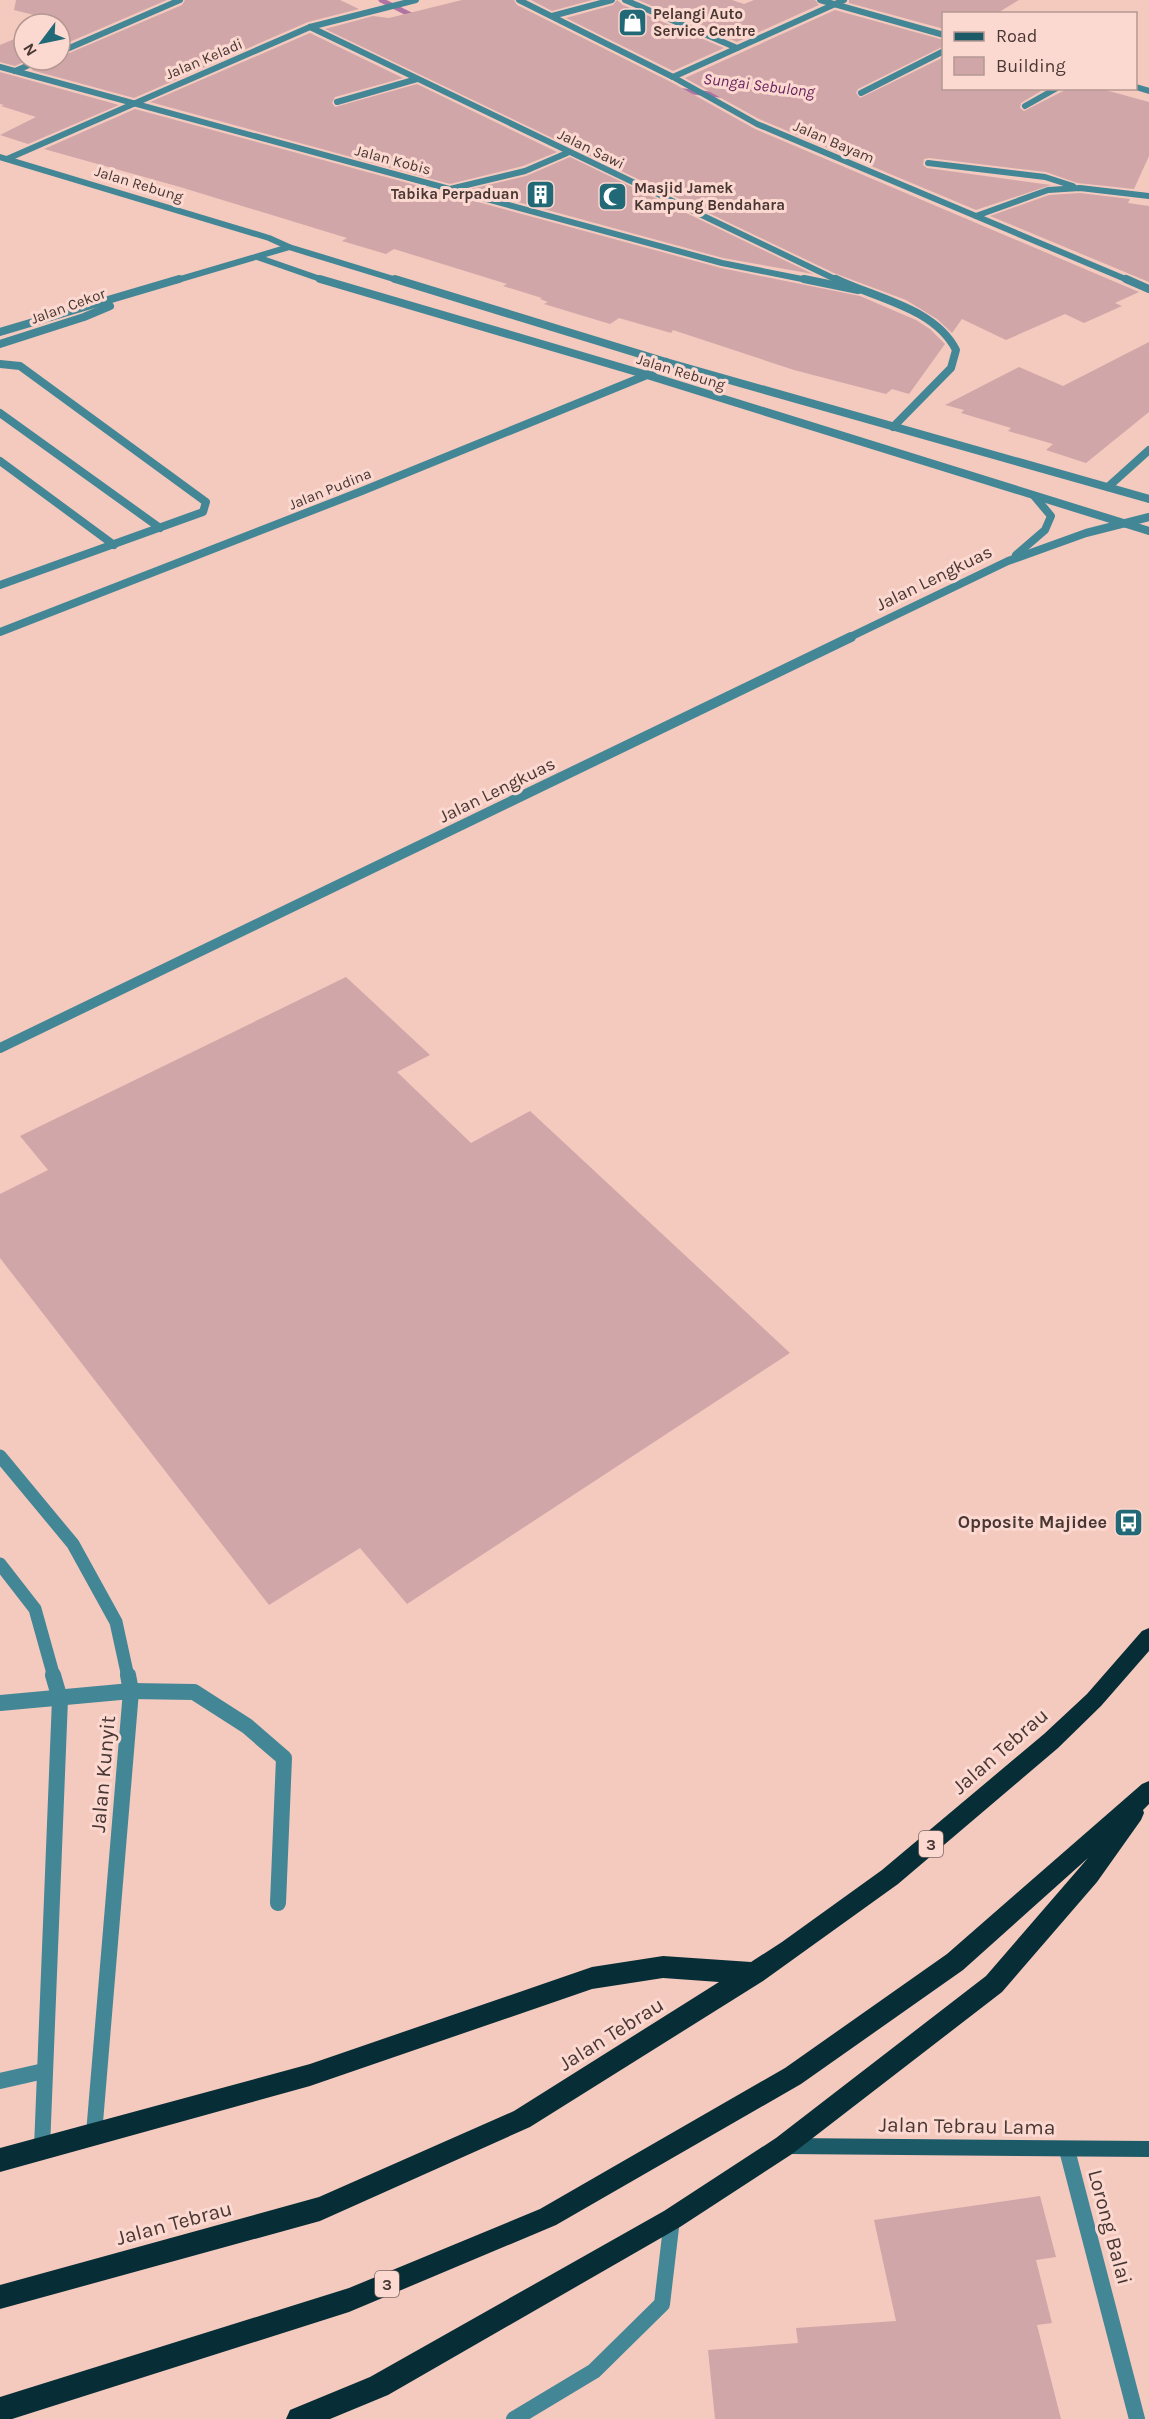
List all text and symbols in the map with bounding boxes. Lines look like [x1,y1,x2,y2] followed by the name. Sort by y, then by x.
[653,5,755,40] place label: Pelangi Auto Service Centre
[616,7,648,39] shop icon: Pelangi Auto Service Centre
[12,12,72,72] north arrow
[942,12,1137,90] legend
[996,25,1037,47] text: Road
[163,35,245,83] street label: Jalan Keladi
[19,40,41,60] text: N
[996,55,1066,77] text: Building
[702,69,817,101] water label: Sungai Sebulong
[791,117,877,167] street label: Jalan Bayam
[555,125,627,173] street label: Jalan Sawi
[353,141,433,179] street label: Jalan Kobis
[92,162,186,206] street label: Jalan Rebung
[524,178,556,210] building icon: Tabika Perpaduan
[634,179,785,214] place label: Masjid Jamek Kampung Bendahara
[597,181,629,213] mosque icon: Masjid Jamek Kampung Bendahara
[391,185,519,203] place label: Tabika Perpaduan
[28,284,108,328] street label: Jalan Cekor
[634,350,728,394] street label: Jalan Rebung
[286,464,374,514] street label: Jalan Pudina
[872,540,996,616] street label: Jalan Lengkuas
[435,752,559,828] street label: Jalan Lengkuas
[1112,1506,1144,1538] bus stop icon: Opposite Majidee
[958,1511,1107,1533] place label: Opposite Majidee
[947,1703,1053,1799] street label: Jalan Tebrau
[86,1714,120,1833] street label: Jalan Kunyit
[919,1831,943,1857] road number: 3
[554,1992,668,2076] street label: Jalan Tebrau
[878,2112,1056,2140] street label: Jalan Tebrau Lama
[1083,2167,1137,2287] street label: Lorong Balai
[113,2196,235,2250] street label: Jalan Tebrau
[375,2271,399,2297] road number: 3

